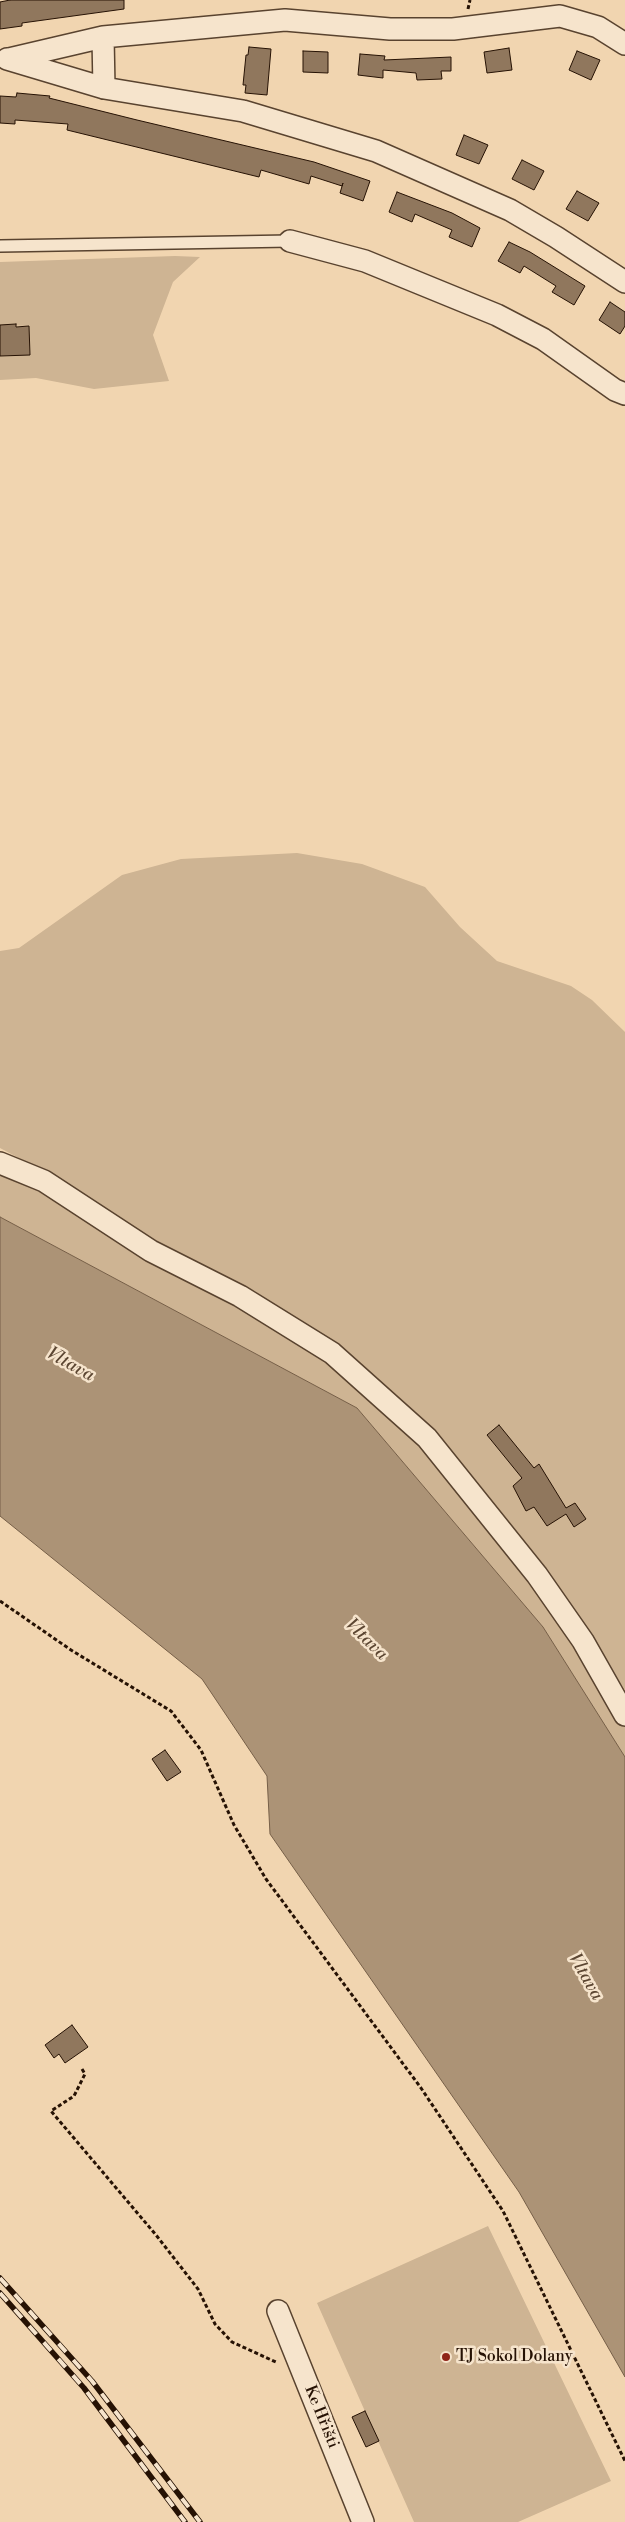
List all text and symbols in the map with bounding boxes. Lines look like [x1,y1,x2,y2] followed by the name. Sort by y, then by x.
[43,1343,97,1387] water label: Vltava
[340,1615,392,1665] water label: Vltava
[563,1950,607,2004] water label: Vltava
[456,2347,572,2367] place label: TJ Sokol Dolany
[440,2351,452,2363] marker: TJ Sokol Dolany
[300,2383,342,2451] street label: Ke Hřišti

